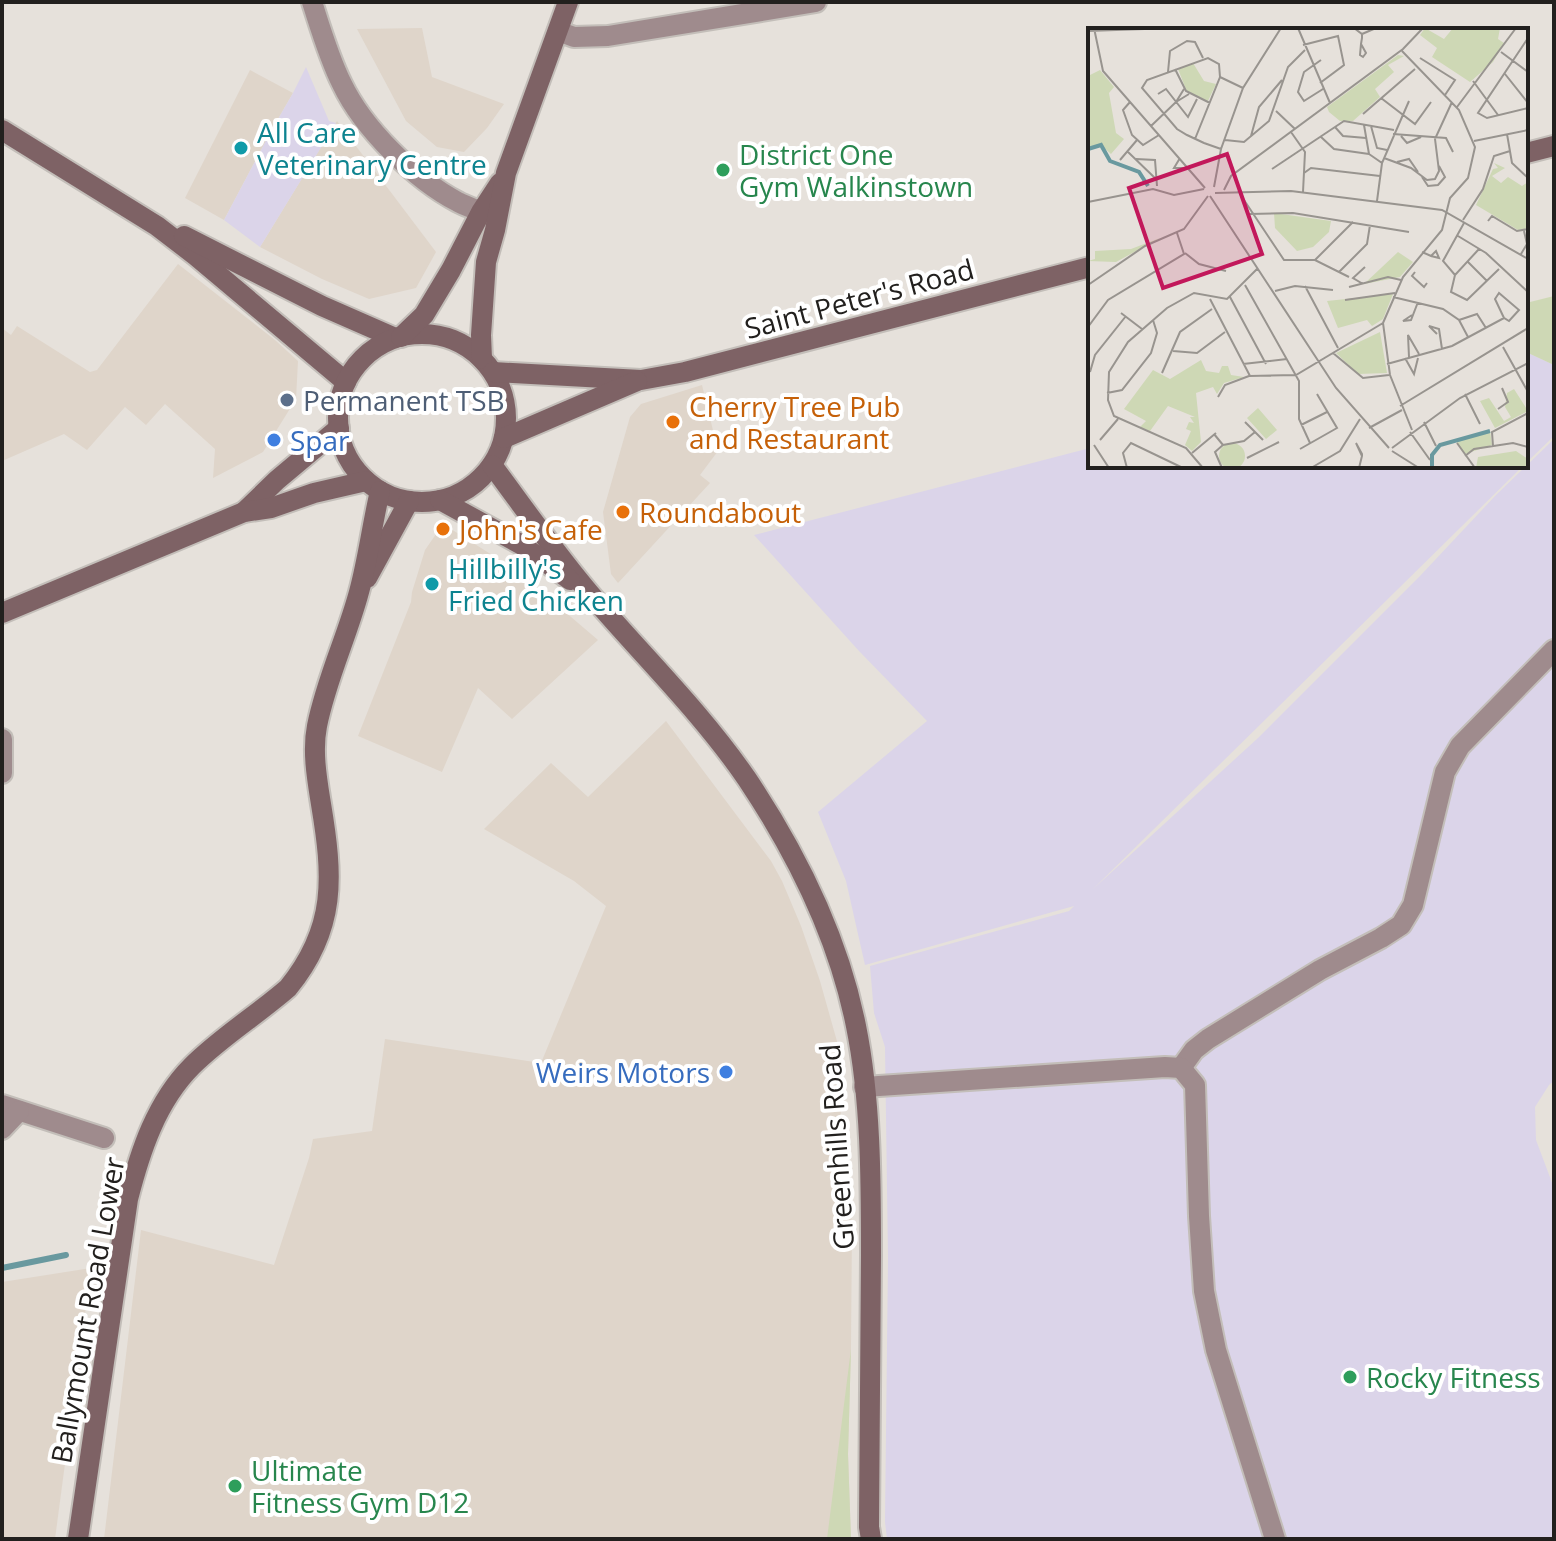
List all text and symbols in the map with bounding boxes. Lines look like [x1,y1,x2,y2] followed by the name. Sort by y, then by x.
[1088,28,1528,468] inset map
[257,113,487,183] place label: All Care Veterinary Centre
[739,135,973,205] place label: District One Gym Walkinstown
[232,139,250,157] marker: All Care Veterinary Centre
[714,161,732,179] marker: District One Gym Walkinstown
[740,249,978,347] street label: Saint Peter's Road
[303,381,505,419] place label: Permanent TSB
[689,387,900,457] place label: Cherry Tree Pub and Restaurant
[278,391,296,409] marker: Permanent TSB
[664,413,682,431] marker: Cherry Tree Pub and Restaurant
[290,421,350,459] place label: Spar
[265,431,283,449] marker: Spar
[639,493,801,531] place label: Roundabout
[614,503,632,521] marker: Roundabout
[456,510,603,548] place label: John's Cafe
[434,520,452,538] marker: John's Cafe
[448,549,624,619] place label: Hillbilly's Fried Chicken
[423,575,441,593] marker: Hillbilly's Fried Chicken
[810,1043,862,1251] street label: Greenhills Road
[536,1053,710,1091] place label: Weirs Motors
[717,1063,735,1081] marker: Weirs Motors
[41,1153,133,1466] street label: Ballymount Road Lower
[1366,1358,1541,1396] place label: Rocky Fitness
[1341,1368,1359,1386] marker: Rocky Fitness
[251,1451,469,1521] place label: Ultimate Fitness Gym D12
[226,1477,244,1495] marker: Ultimate Fitness Gym D12

